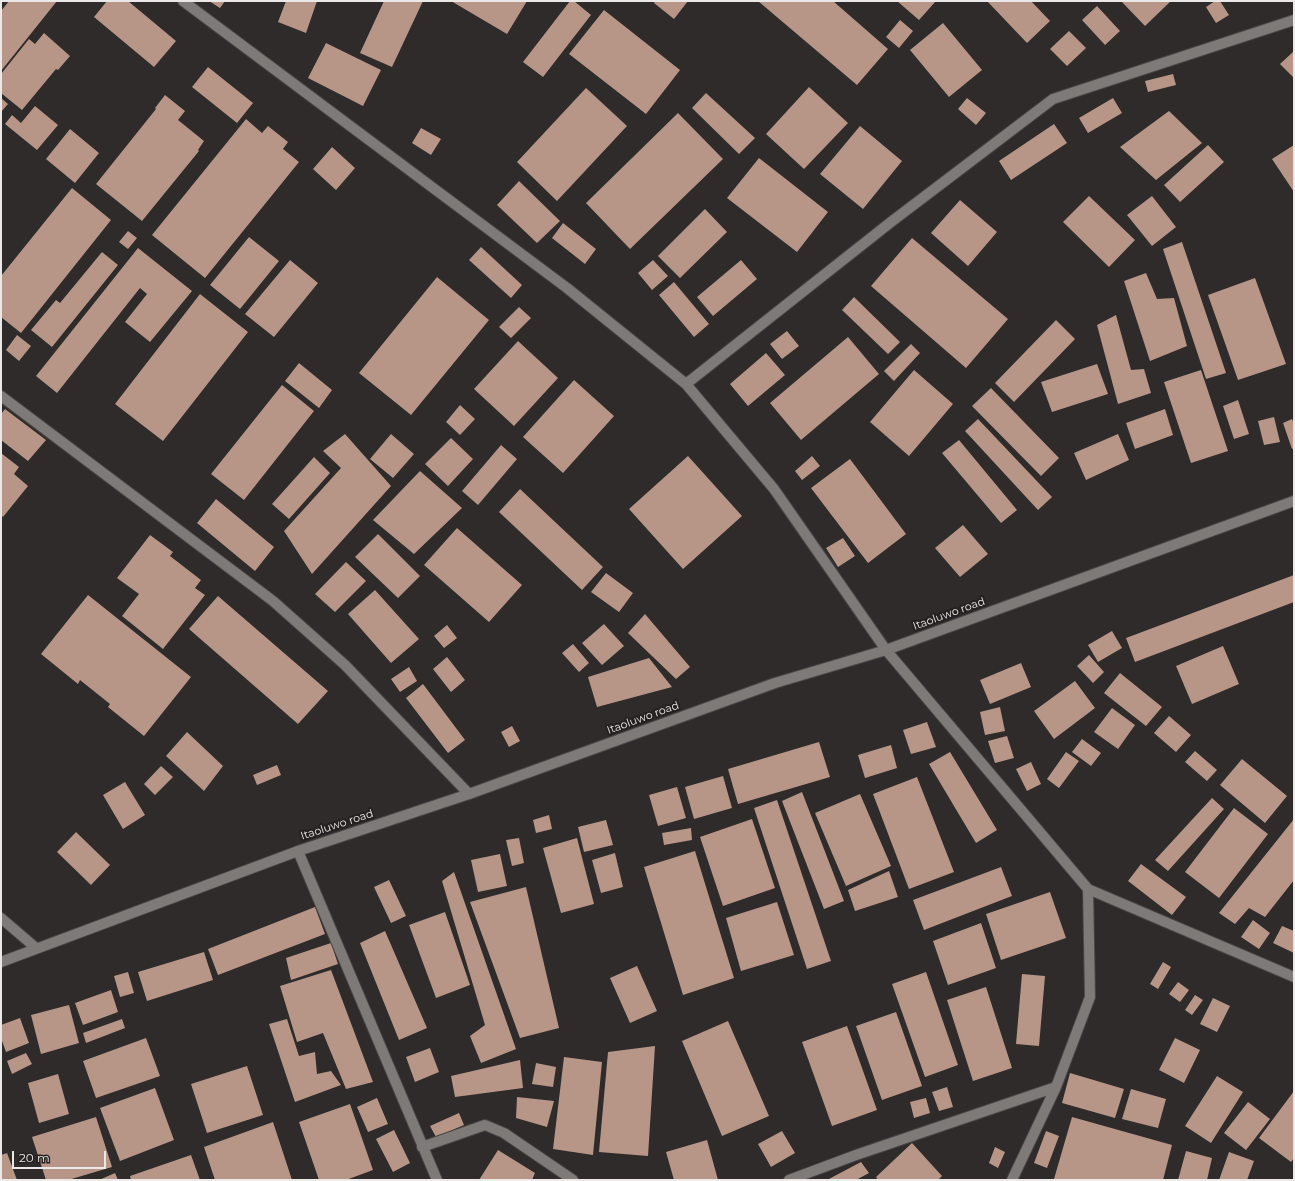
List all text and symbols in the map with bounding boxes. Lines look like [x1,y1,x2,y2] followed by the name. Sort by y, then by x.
[911,595,987,633] street label: Itaoluwo road
[605,699,681,737] street label: Itaoluwo road
[299,807,375,843] street label: Itaoluwo road
[14,1143,108,1169] scale bar
[19,1150,50,1165] text: 20 m

